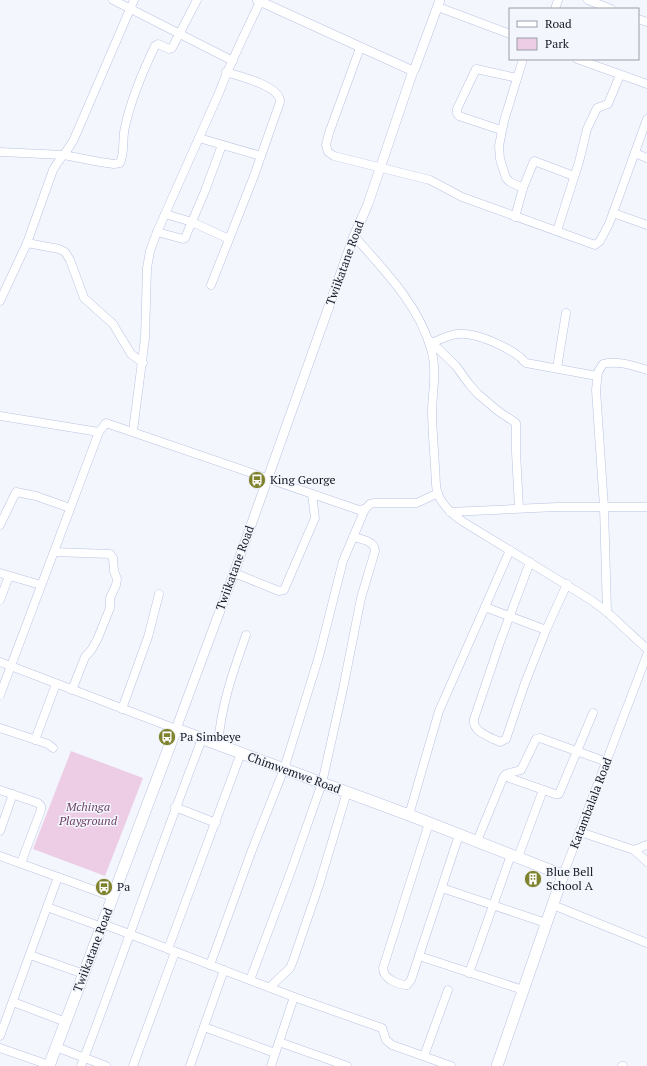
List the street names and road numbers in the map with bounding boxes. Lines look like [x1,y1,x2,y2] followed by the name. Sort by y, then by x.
[322,218,367,307] street label: Twiikatane Road
[212,523,257,612] street label: Twiikatane Road
[246,749,343,796] street label: Chimwemwe Road
[566,755,615,850] street label: Katambalala Road
[70,905,116,994] street label: Twiikatane Road

